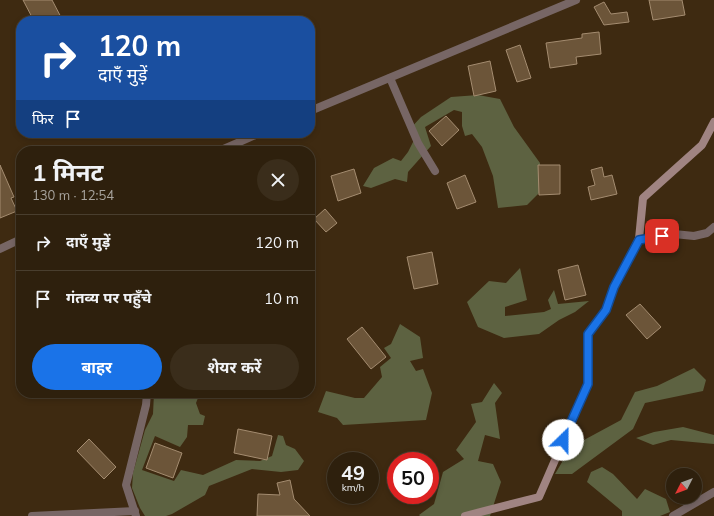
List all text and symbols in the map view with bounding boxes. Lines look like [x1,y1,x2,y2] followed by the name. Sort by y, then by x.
[98,28,181,63] text: 120 m
[32,32,84,84] icon: right
[98,63,147,86] text: दाएँ मुड़ें
[62,108,84,130] icon: arrive
[32,109,54,128] text: फिर
[32,157,103,187] text: 1 मिनट
[257,159,299,201] button: close
[32,187,114,203] text: 130 m · 12:54
[645,219,679,253] pin
[651,225,673,247] icon: arrive
[32,232,54,254] icon: right
[66,232,110,251] text: दाएँ मुड़ें
[255,233,299,252] text: 120 m
[32,288,54,310] icon: arrive
[66,288,151,307] text: गंतव्य पर पहुँचे
[264,289,299,308] text: 10 m
[32,344,162,390] button: बाहर
[170,344,299,390] button: शेयर करें
[542,419,584,461] position arrow
[387,452,439,504] speed limit sign: 50
[341,460,365,485] text: 49
[666,468,702,504] north arrow
[666,468,702,504] map controls
[342,481,364,494] text: km/h

